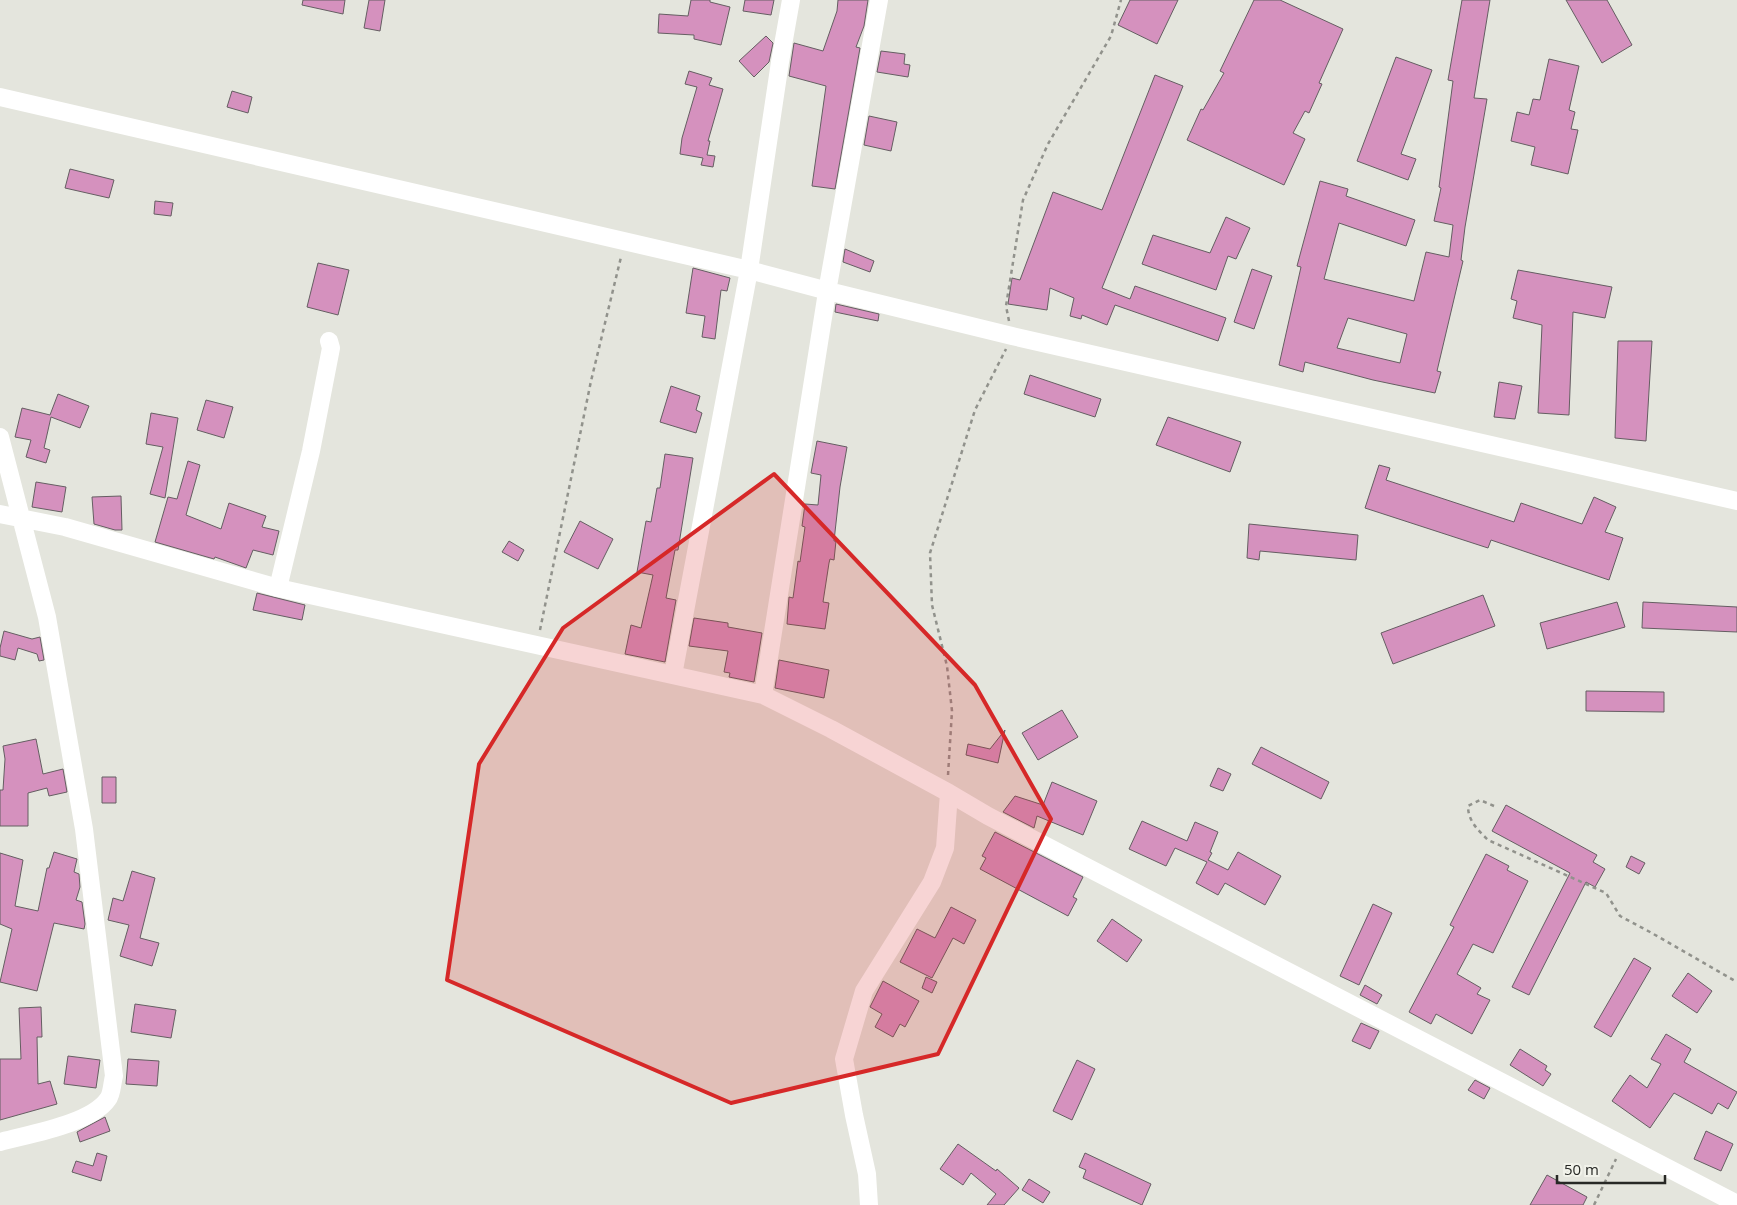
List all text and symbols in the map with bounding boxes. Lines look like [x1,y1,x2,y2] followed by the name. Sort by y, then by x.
[1557,1152,1664,1184] scale bar
[1564,1159,1599,1179] text: 50 m

